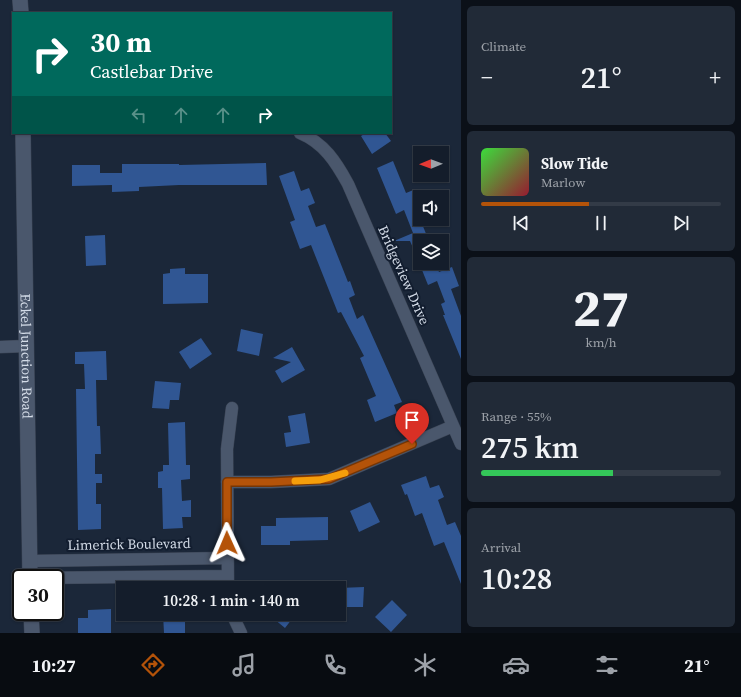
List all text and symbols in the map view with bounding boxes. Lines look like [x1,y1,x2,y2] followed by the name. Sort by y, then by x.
[90,23,152,61] text: 30 m
[24,28,76,80] icon: right
[481,38,526,55] text: Climate
[580,57,622,98] text: 21°
[90,59,213,84] text: Castlebar Drive
[481,62,493,92] text: −
[709,62,721,92] text: +
[128,104,150,126] icon: left
[170,104,192,126] icon: ahead
[212,104,234,126] icon: ahead
[254,104,276,126] icon: right
[413,146,449,182] north arrow
[413,146,449,270] map controls
[541,153,608,174] text: Slow Tide
[541,174,585,191] text: Marlow
[413,190,449,226] button: sound
[510,212,532,234] icon: previous
[590,212,612,234] icon: pause
[670,212,692,234] icon: next
[373,222,435,328] street label: Bridgeview Drive
[413,234,449,270] button: layers
[573,272,629,343] text: 27
[16,293,37,419] street label: Eckel Junction Road
[586,334,616,351] text: km/h
[395,403,429,444] pin
[481,408,552,425] text: Range · 55%
[401,409,423,431] icon: arrive
[481,427,579,468] text: 275 km
[206,522,248,564] position arrow
[67,533,191,555] street label: Limerick Boulevard
[481,539,521,556] text: Arrival
[481,558,552,599] text: 10:28
[12,569,64,621] speed limit sign: 30
[163,590,299,611] text: 10:28 · 1 min · 140 m
[139,651,167,679] icon: directions
[230,651,258,679] icon: music
[321,651,349,679] icon: phone
[411,651,439,679] icon: climate
[502,651,530,679] icon: car
[593,651,621,679] icon: filters
[31,653,76,678] text: 10:27
[684,653,710,678] text: 21°

